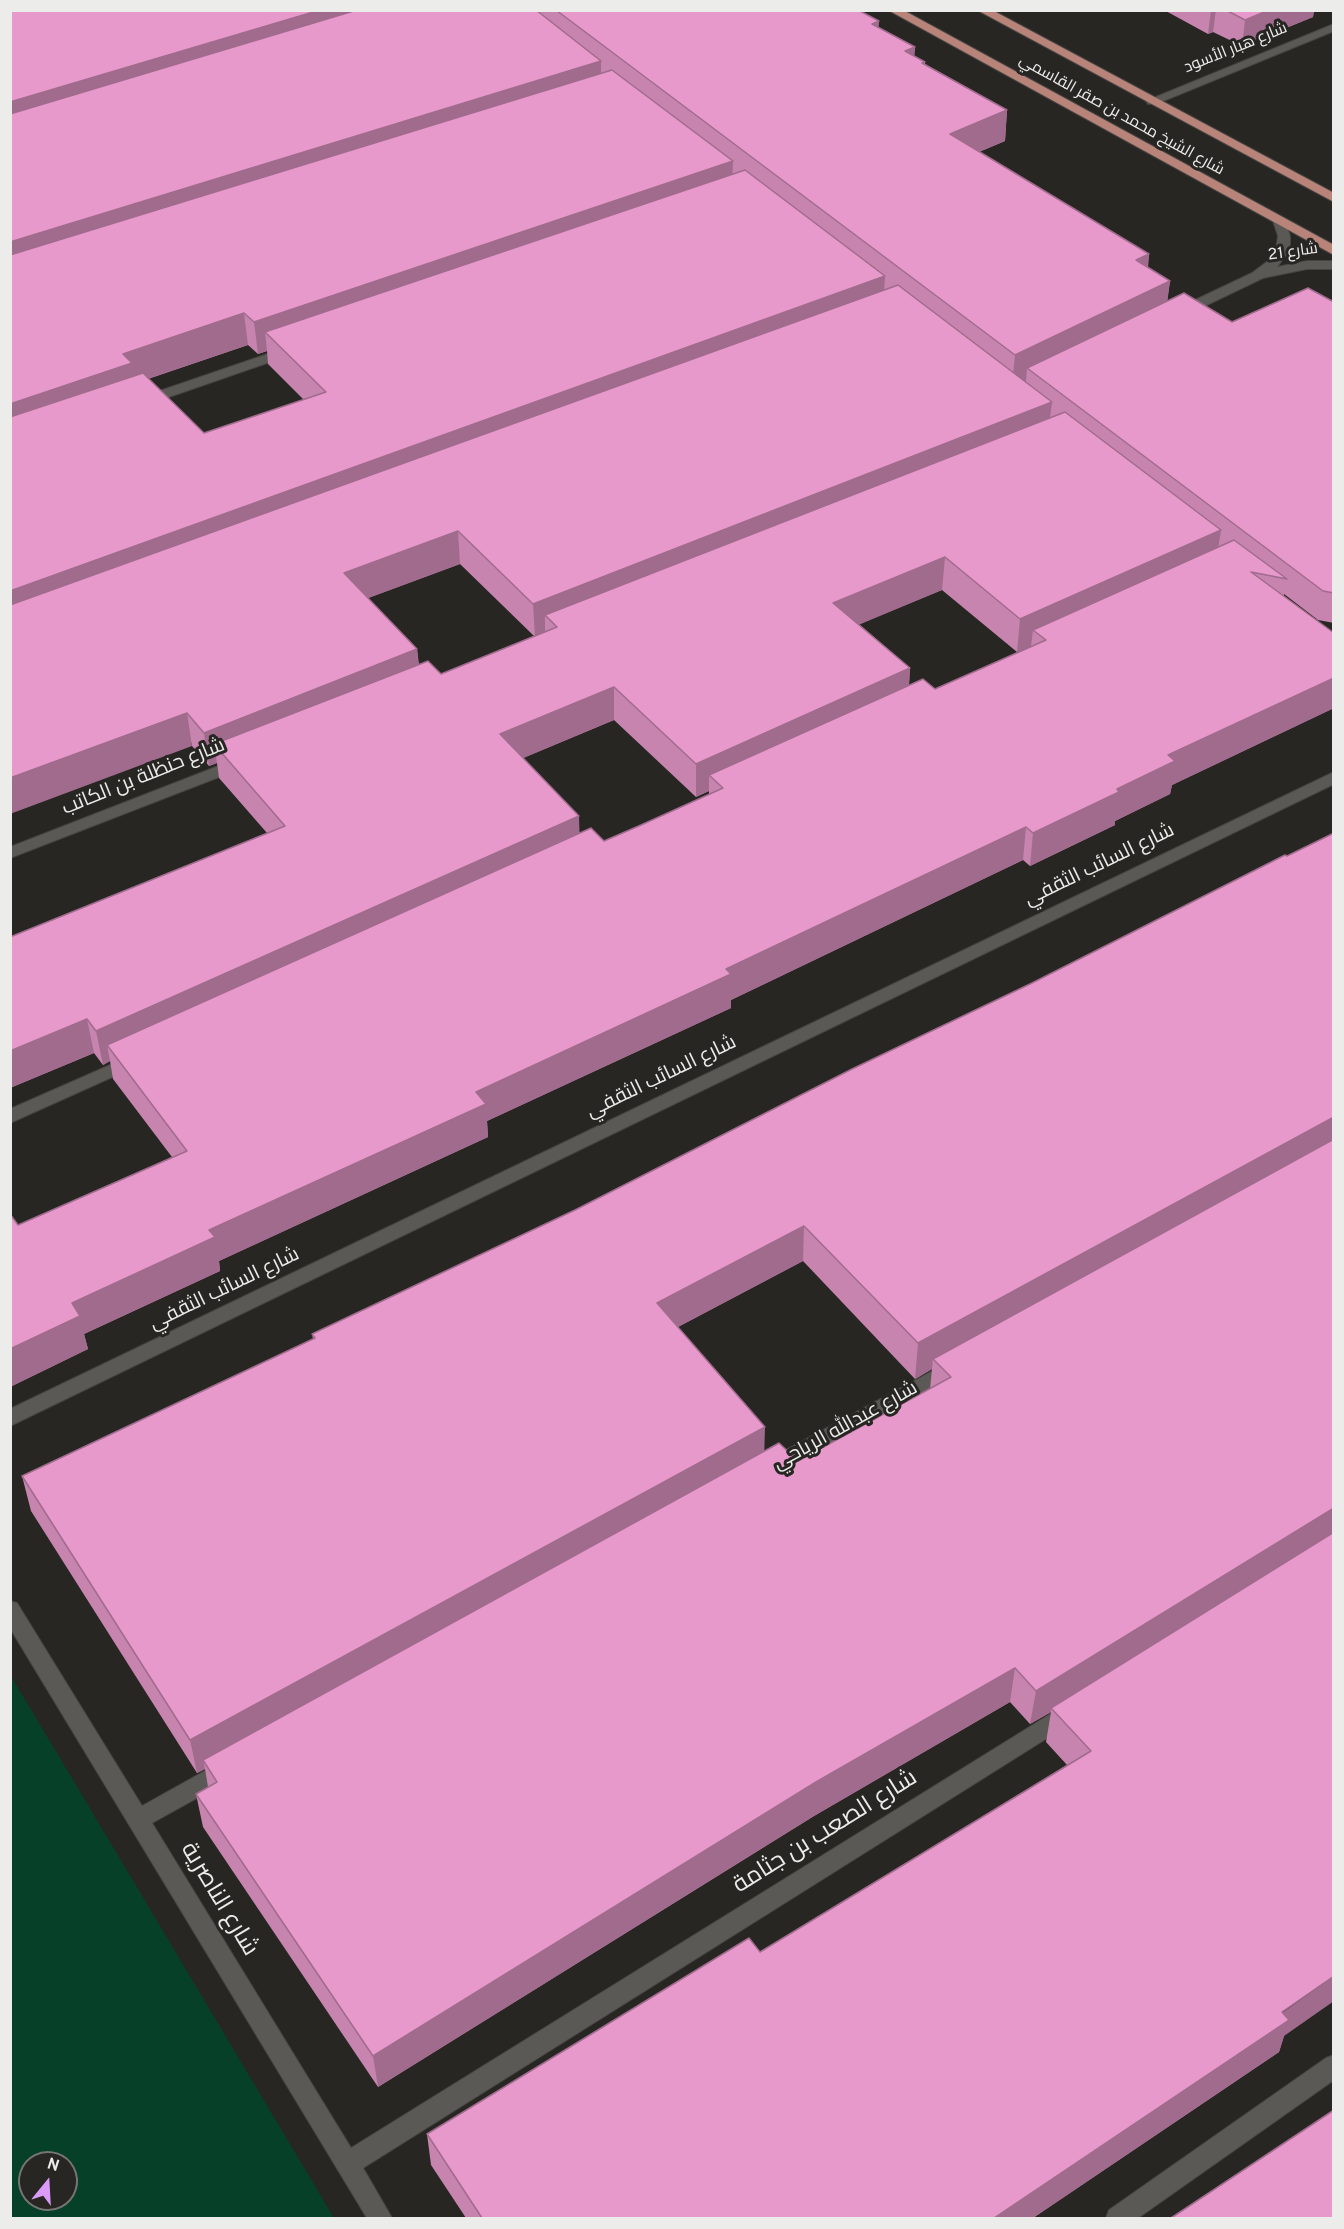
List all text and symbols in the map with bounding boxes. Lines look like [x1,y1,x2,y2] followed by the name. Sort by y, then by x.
[1182,20,1290,78] street label: شارع هبار الأسود
[1015,51,1227,181] street label: شارع الشيخ محمد بن صقر القاسمي
[1267,240,1319,266] street label: شارع 21
[59,734,229,822] street label: شارع حنظلة بن الكاتب
[1021,819,1179,913] street label: شارع السائب الثقفي
[583,1031,741,1125] street label: شارع السائب الثقفي
[146,1243,304,1337] street label: شارع السائب الثقفي
[770,1377,922,1477] street label: شارع عبدالله الرياحي
[729,1765,923,1901] street label: شارع الصعب بن جثامة
[173,1838,263,1962] street label: شارع الناصرية
[18,2151,78,2211] north arrow
[44,2154,62,2177] text: N

